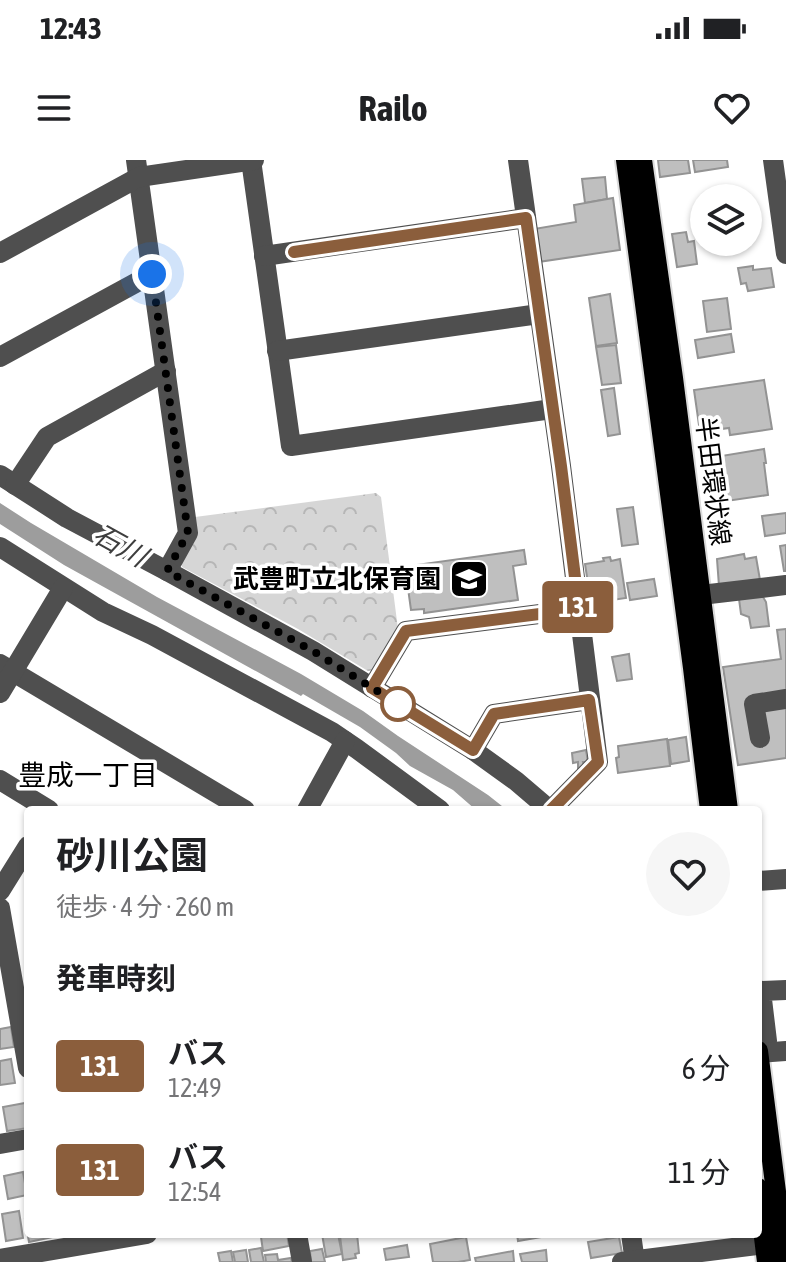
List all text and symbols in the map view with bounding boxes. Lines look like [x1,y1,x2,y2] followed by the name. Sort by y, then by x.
[40,11,102,45] text: 12:43
[32,86,76,130] icon: menu
[710,86,754,130] icon: heart
[358,87,428,129] text: Railo
[690,184,762,256] map controls
[690,184,762,256] button: layers
[132,254,172,294] your location
[690,415,736,547] street label: 半田環状線
[88,517,155,574] water label: 石川
[448,558,490,600] school or university icon: 武豊町立北保育園
[233,564,441,594] place label: 武豊町立北保育園
[532,581,624,633] line badge: 131
[558,591,598,623] text: 131
[381,687,415,721] unlabelled marker
[18,759,158,791] district label: 豊成一丁目
[646,832,730,916] button: heart
[56,834,208,877] text: 砂川公園
[56,892,234,922] text: 徒歩 · 4 分 · 260 m
[56,961,176,995] text: 発車時刻
[168,1036,228,1070] text: バス
[80,1050,120,1082] text: 131
[682,1051,730,1085] text: 6 分
[168,1073,222,1103] text: 12:49
[168,1140,228,1174] text: バス
[80,1154,120,1186] text: 131
[668,1155,730,1189] text: 11 分
[168,1177,222,1207] text: 12:54

